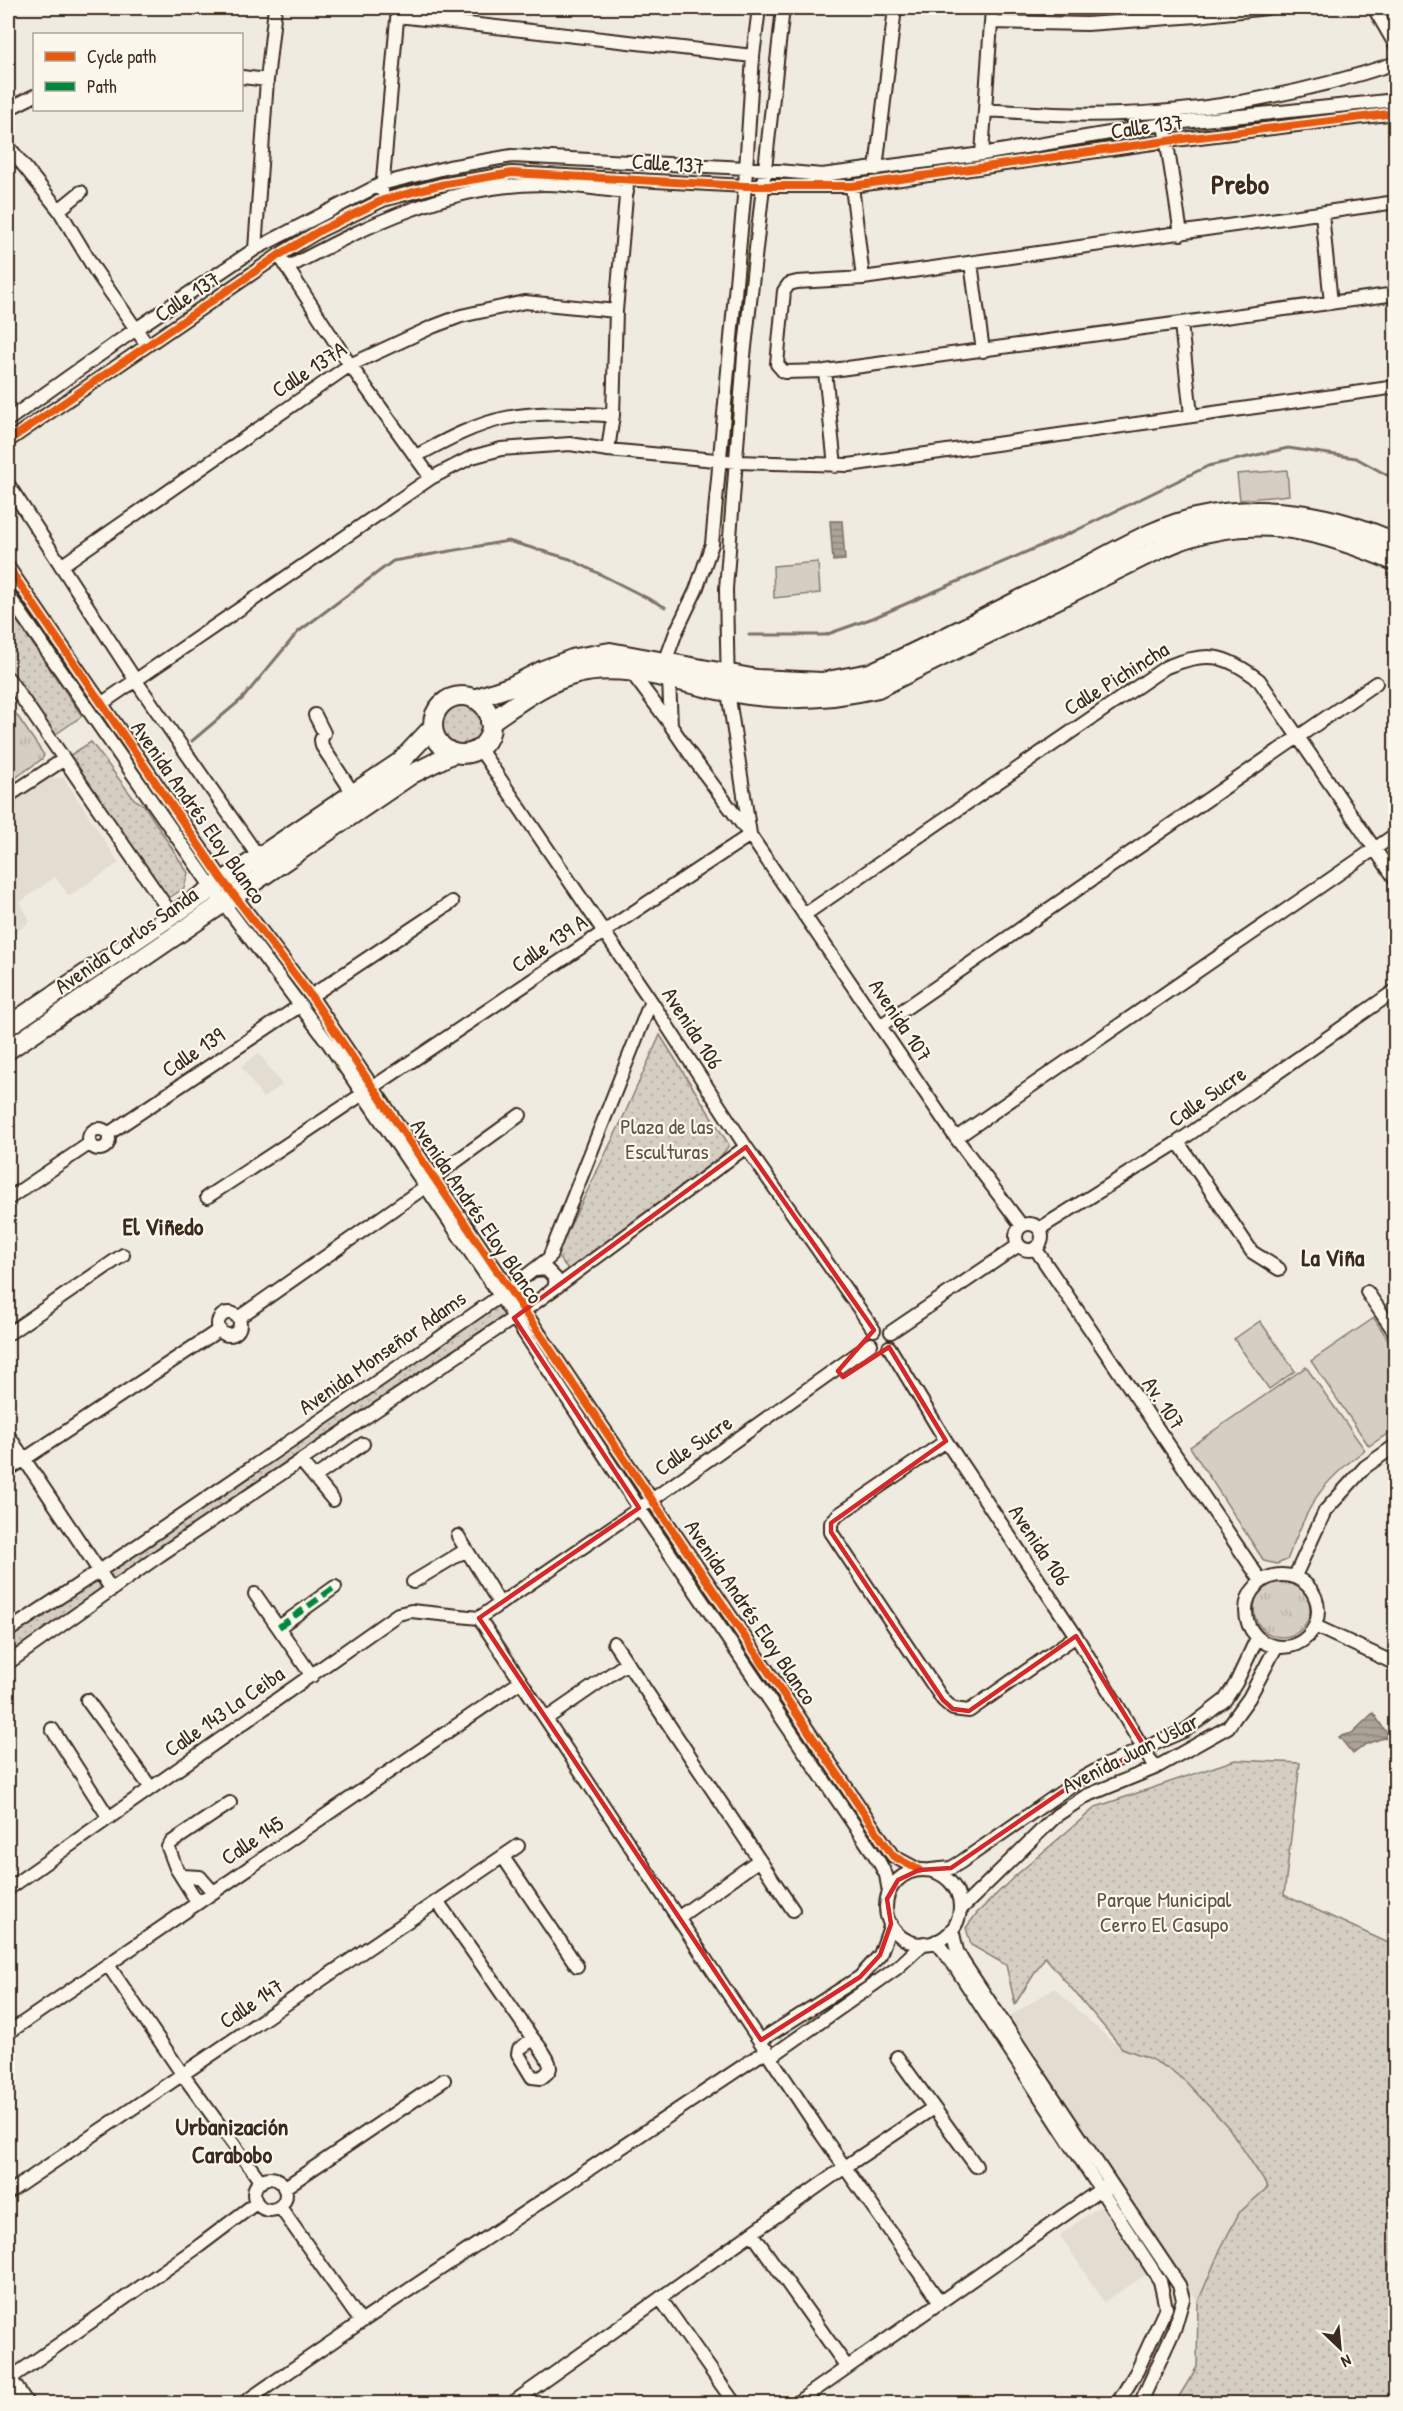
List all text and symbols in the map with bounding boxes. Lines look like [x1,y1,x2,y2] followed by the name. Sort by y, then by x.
[33,33,243,111] legend
[87,44,157,69] text: Cycle path
[87,74,117,99] text: Path
[1109,106,1185,146] street label: Calle 137
[631,146,705,180] street label: Calle 137
[1211,165,1270,203] district label: Prebo
[148,263,226,329] street label: Calle 137
[266,334,352,404] street label: Calle 137A
[1058,634,1175,722] street label: Calle Pichincha
[124,714,274,910] street label: Avenida Andrés Eloy Blanco
[48,879,204,1001] street label: Avenida Carlos Sanda
[505,906,593,979] street label: Calle 139 A
[862,973,940,1067] street label: Avenida 107
[655,981,731,1075] street label: Avenida 106
[156,1020,230,1084] street label: Calle 139
[1162,1058,1252,1134] street label: Calle Sucre
[620,1111,714,1166] park label: Plaza de las Esculturas
[404,1113,550,1310] street label: Avenida Andrés Eloy Blanco
[123,1210,204,1242] district label: El Viñedo
[1302,1241,1365,1273] district label: La Viña
[292,1283,472,1421] street label: Avenida Monseñor Adams
[1135,1371,1193,1435] street label: Av. 107
[648,1407,738,1483] street label: Calle Sucre
[1002,1498,1078,1592] street label: Avenida 106
[678,1514,824,1711] street label: Avenida Andrés Eloy Blanco
[158,1658,290,1764] street label: Calle 143 La Ceiba
[1057,1705,1204,1800] street label: Avenida Juan Uslar
[215,1808,289,1872] street label: Calle 145
[1097,1884,1231,1939] park label: Parque Municipal Cerro El Casupo
[213,1971,289,2035] street label: Calle 147
[176,2110,289,2170] district label: Urbanización Carabobo
[1310,2318,1370,2378] north arrow
[1337,2350,1355,2373] text: N

